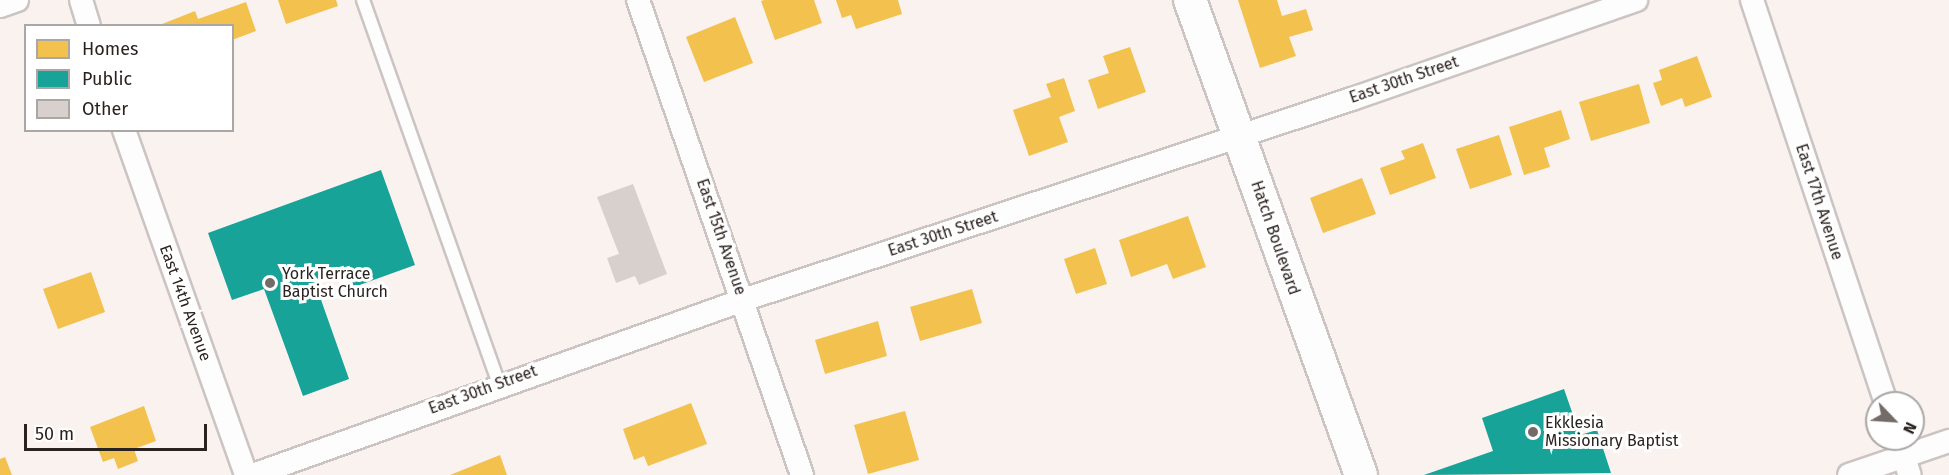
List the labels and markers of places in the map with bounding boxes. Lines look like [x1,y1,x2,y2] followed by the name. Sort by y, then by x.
[282,264,388,302] place label: York Terrace Baptist Church
[263,276,277,290] marker: York Terrace Baptist Church
[1545,413,1678,451] place label: Ekklesia Missionary Baptist
[1526,425,1540,439] marker: Ekklesia Missionary Baptist

